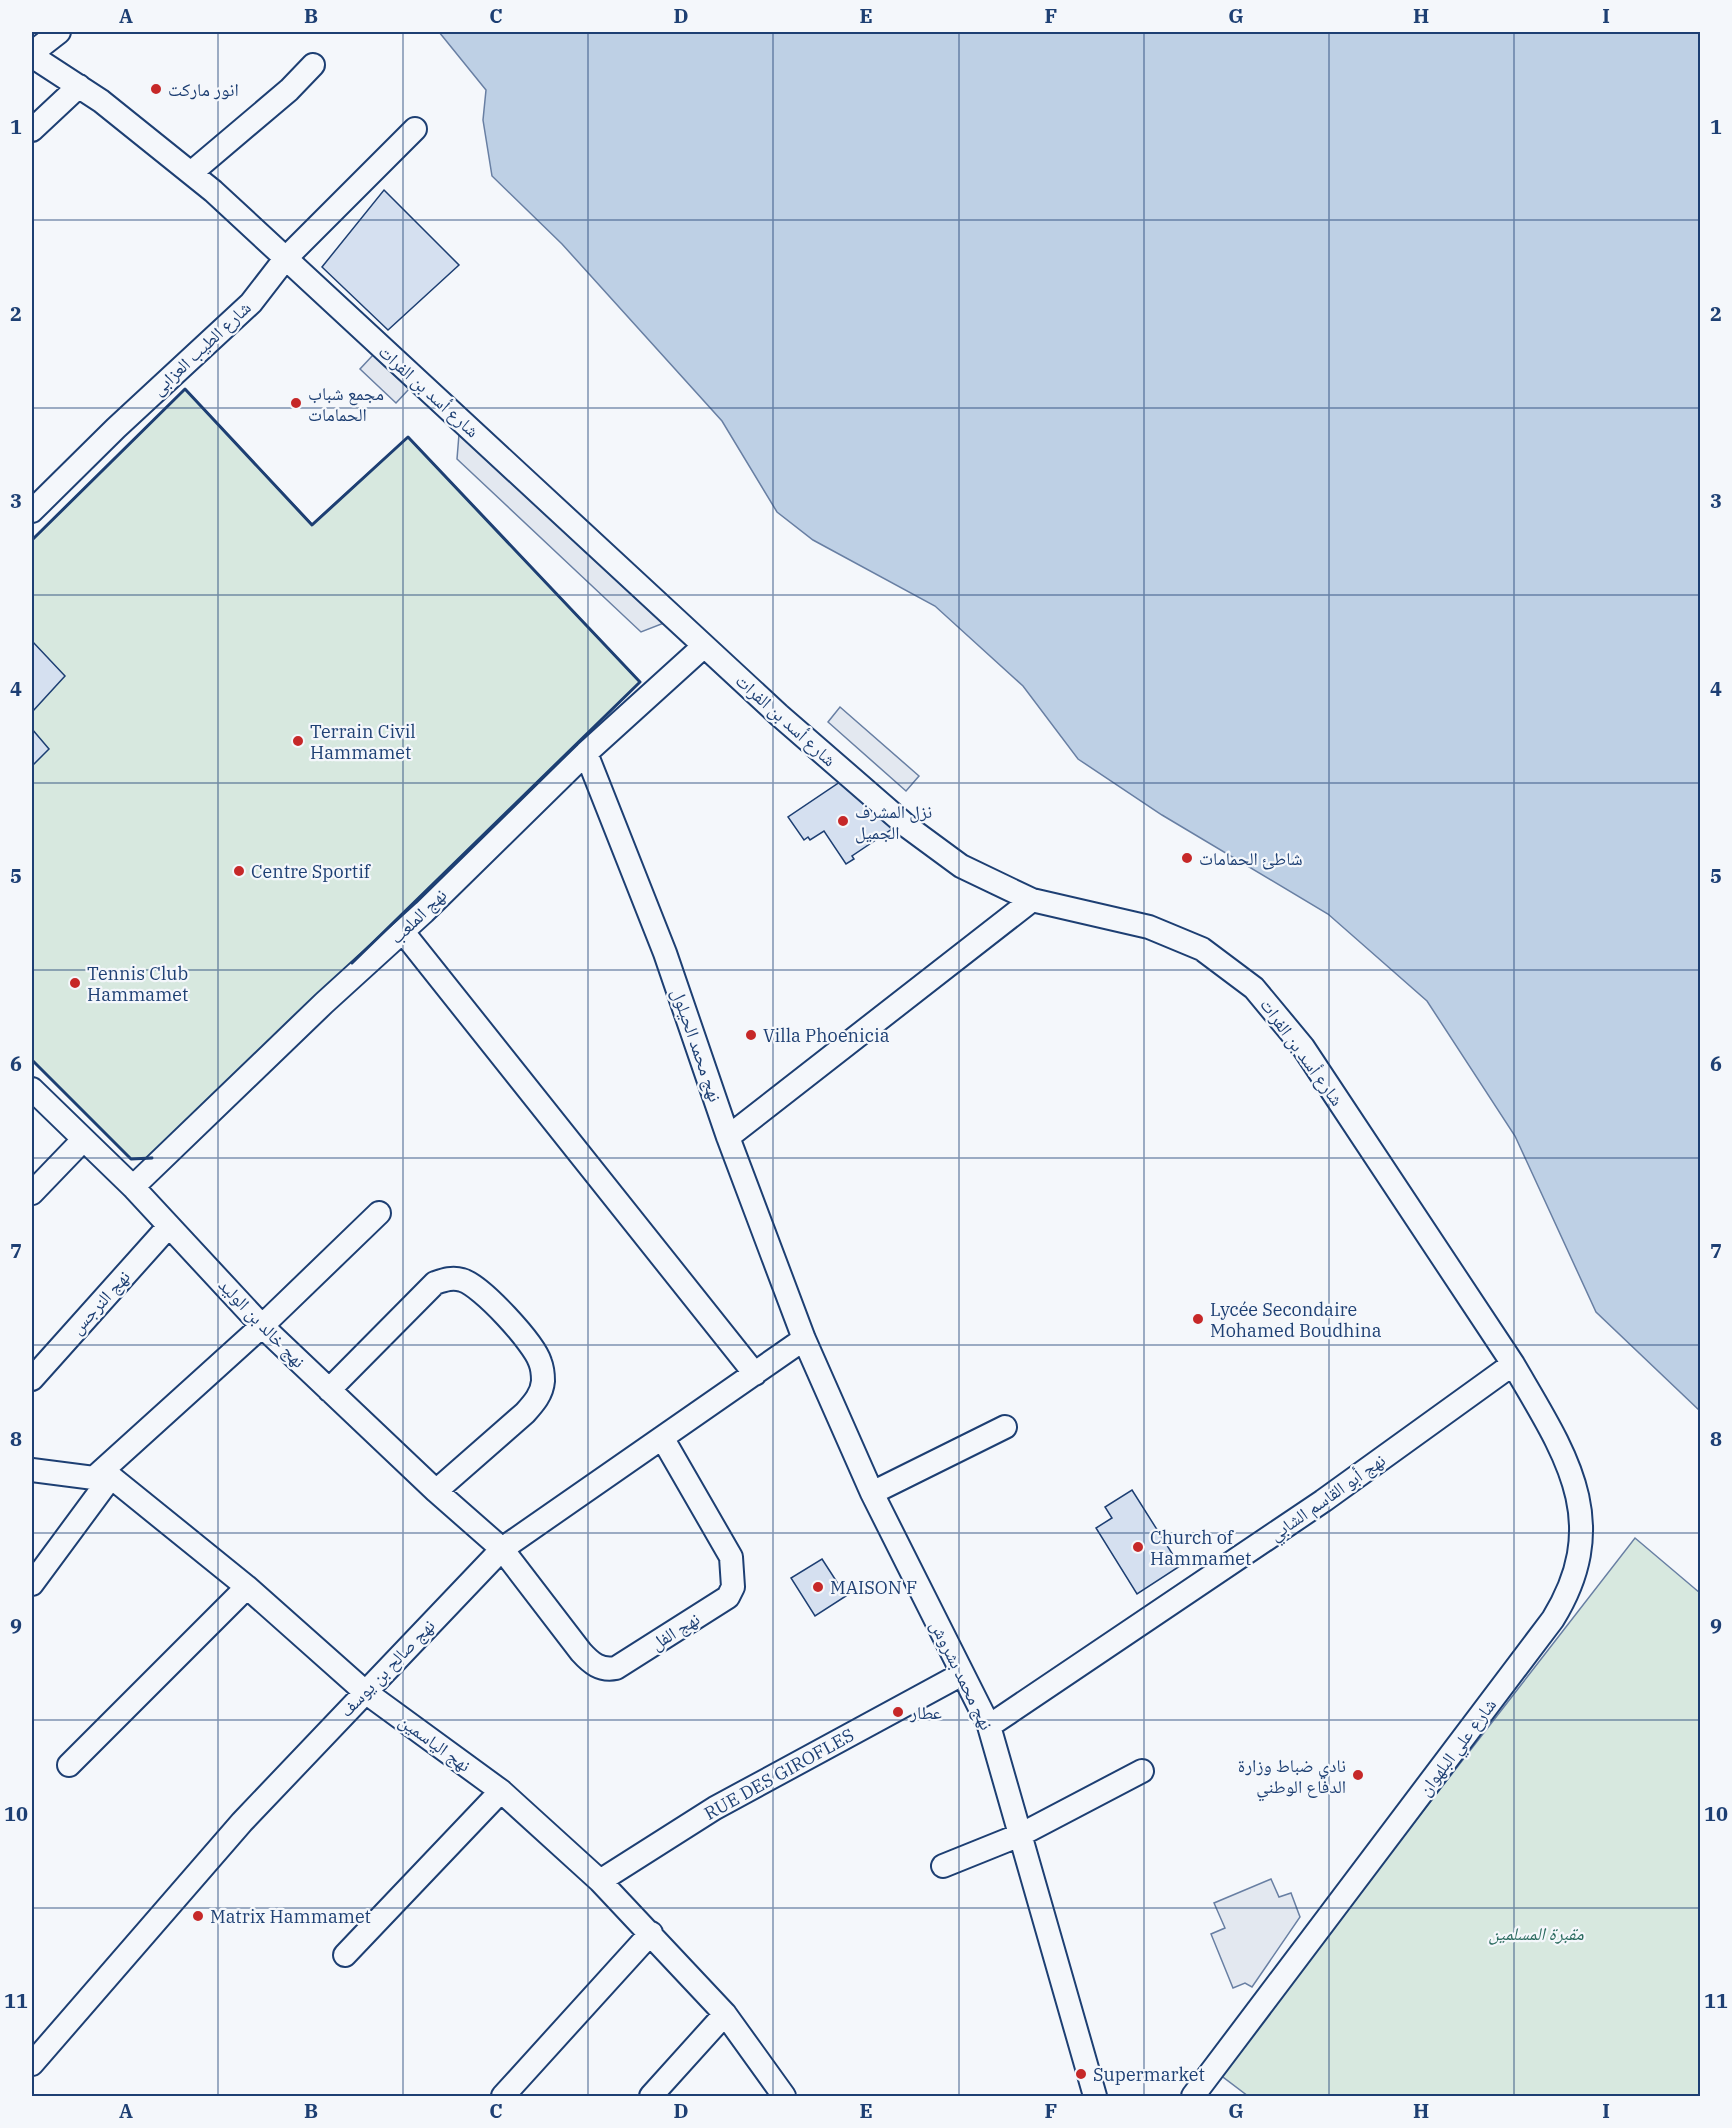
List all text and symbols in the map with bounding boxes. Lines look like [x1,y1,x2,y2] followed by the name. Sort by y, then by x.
[119,2,133,29] text: A
[304,2,318,29] text: B
[489,2,503,29] text: C
[673,2,689,29] text: D
[859,2,873,29] text: E
[1045,2,1057,29] text: F
[1228,2,1244,29] text: G
[1413,2,1429,29] text: H
[1602,2,1610,29] text: I
[168,78,239,101] place label: انور ماركت
[149,82,163,96] marker: انور ماركت
[10,113,22,140] text: 1
[1710,113,1722,140] text: 1
[146,296,256,400] street label: شارع الطيب العزابى
[10,300,22,327] text: 2
[1710,300,1722,327] text: 2
[374,340,484,442] street label: شارع أسد بن الفرات
[308,382,384,426] place label: مجمع شباب الحمامات
[289,396,303,410] marker: مجمع شباب الحمامات
[10,487,22,514] text: 3
[1710,487,1722,514] text: 3
[731,669,841,771] street label: شارع أسد بن الفرات
[10,675,22,702] text: 4
[1710,675,1722,702] text: 4
[310,720,416,764] place label: Terrain Civil Hammamet
[291,734,305,748] marker: Terrain Civil Hammamet
[855,800,932,844] place label: نزل المشرف الجميل
[836,814,850,828] marker: نزل المشرف الجميل
[1199,847,1303,870] place label: شاطئ الحمامات
[1180,851,1194,865] marker: شاطئ الحمامات
[251,860,372,883] place label: Centre Sportif
[10,862,22,889] text: 5
[1710,862,1722,889] text: 5
[232,864,246,878] marker: Centre Sportif
[385,883,452,949] street label: نهج الملعب
[87,962,188,1006] place label: Tennis Club Hammamet
[68,976,82,990] marker: Tennis Club Hammamet
[666,985,727,1105] street label: نهج محمد الحيلول
[1255,994,1349,1110] street label: شارع أسد بن الفرات
[763,1024,890,1047] place label: Villa Phoenicia
[744,1028,758,1042] marker: Villa Phoenicia
[10,1050,22,1077] text: 6
[1710,1050,1722,1077] text: 6
[10,1237,22,1264] text: 7
[1710,1237,1722,1264] text: 7
[65,1265,136,1339] street label: نهج النرجس
[213,1273,310,1373] street label: نهج خالد بن الوليد
[1210,1298,1382,1342] place label: Lycée Secondaire Mohamed Boudhina
[1191,1312,1205,1326] marker: Lycée Secondaire Mohamed Boudhina
[10,1425,22,1452] text: 8
[1710,1425,1722,1452] text: 8
[1264,1448,1392,1549] street label: نهج أبو القاسم الشابي
[1150,1526,1251,1570] place label: Church of Hammamet
[1131,1540,1145,1554] marker: Church of Hammamet
[830,1576,917,1599] place label: MAISON F
[811,1580,825,1594] marker: MAISON F
[646,1607,704,1656] street label: نهج الفل
[10,1612,22,1639] text: 9
[1710,1612,1722,1639] text: 9
[334,1614,440,1723] street label: نهج صالح بن يوسف
[925,1616,998,1734] street label: نهج محمد بشروش
[1413,1694,1504,1803] street label: شارع علي البلهوان
[909,1701,942,1724] place label: عطار
[891,1705,905,1719] marker: عطار
[394,1709,476,1778] street label: نهج الياسمين
[700,1723,858,1825] street label: RUE DES GIROFLES
[1238,1754,1346,1801] place label: نادي ضباط وزارة الدفاع الوطني
[1351,1768,1365,1782] marker: نادي ضباط وزارة الدفاع الوطني
[4,1800,28,1827] text: 10
[1704,1800,1728,1827] text: 10
[210,1905,371,1928] place label: Matrix Hammamet
[191,1909,205,1923] marker: Matrix Hammamet
[1488,1922,1584,1945] park label: مقبرة المسلمين
[4,1987,28,2014] text: 11
[1704,1987,1728,2014] text: 11
[1093,2063,1205,2086] place label: Supermarket
[1074,2067,1088,2081] marker: Supermarket
[119,2097,133,2124] text: A
[304,2097,318,2124] text: B
[489,2097,503,2124] text: C
[673,2097,689,2124] text: D
[859,2097,873,2124] text: E
[1045,2097,1057,2124] text: F
[1228,2097,1244,2124] text: G
[1413,2097,1429,2124] text: H
[1602,2097,1610,2124] text: I

